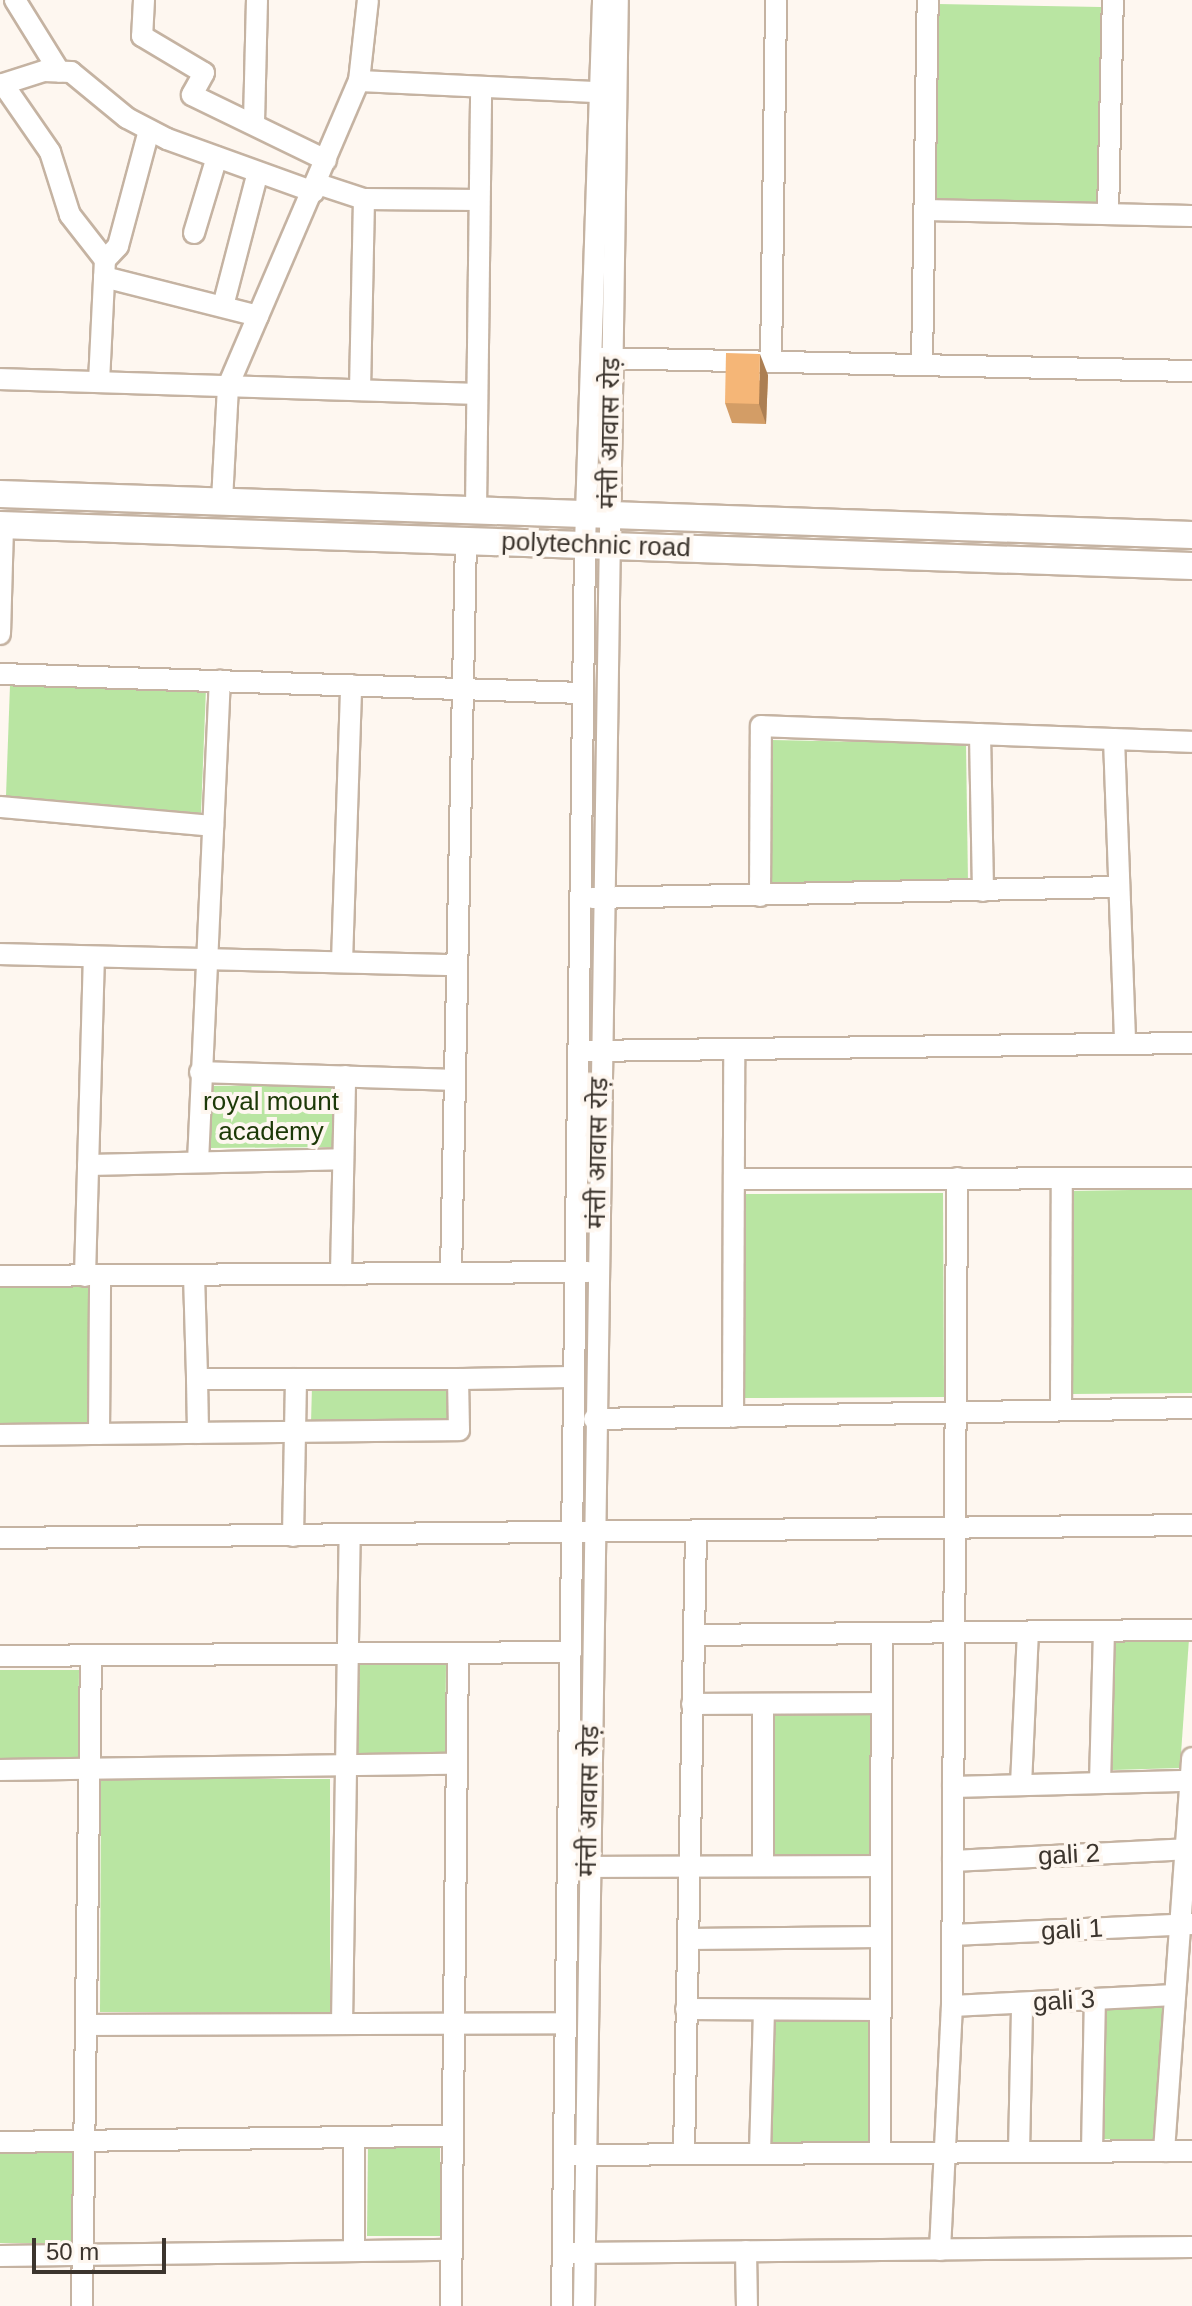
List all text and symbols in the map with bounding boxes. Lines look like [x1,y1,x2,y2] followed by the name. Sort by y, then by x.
[593,357,627,509] street label: मंत्ती आवास रोड़
[501,526,691,564] street label: polytechnic road
[581,1077,615,1229] street label: मंत्ती आवास रोड़
[203,1086,339,1148] park label: royal mount academy
[572,1725,606,1877] street label: मंत्ती आवास रोड़
[1037,1838,1101,1872] street label: gali 2
[1040,1913,1104,1947] street label: gali 1
[1032,1984,1096,2018] street label: gali 3
[36,2222,170,2272] scale bar
[46,2238,99,2265] text: 50 m

